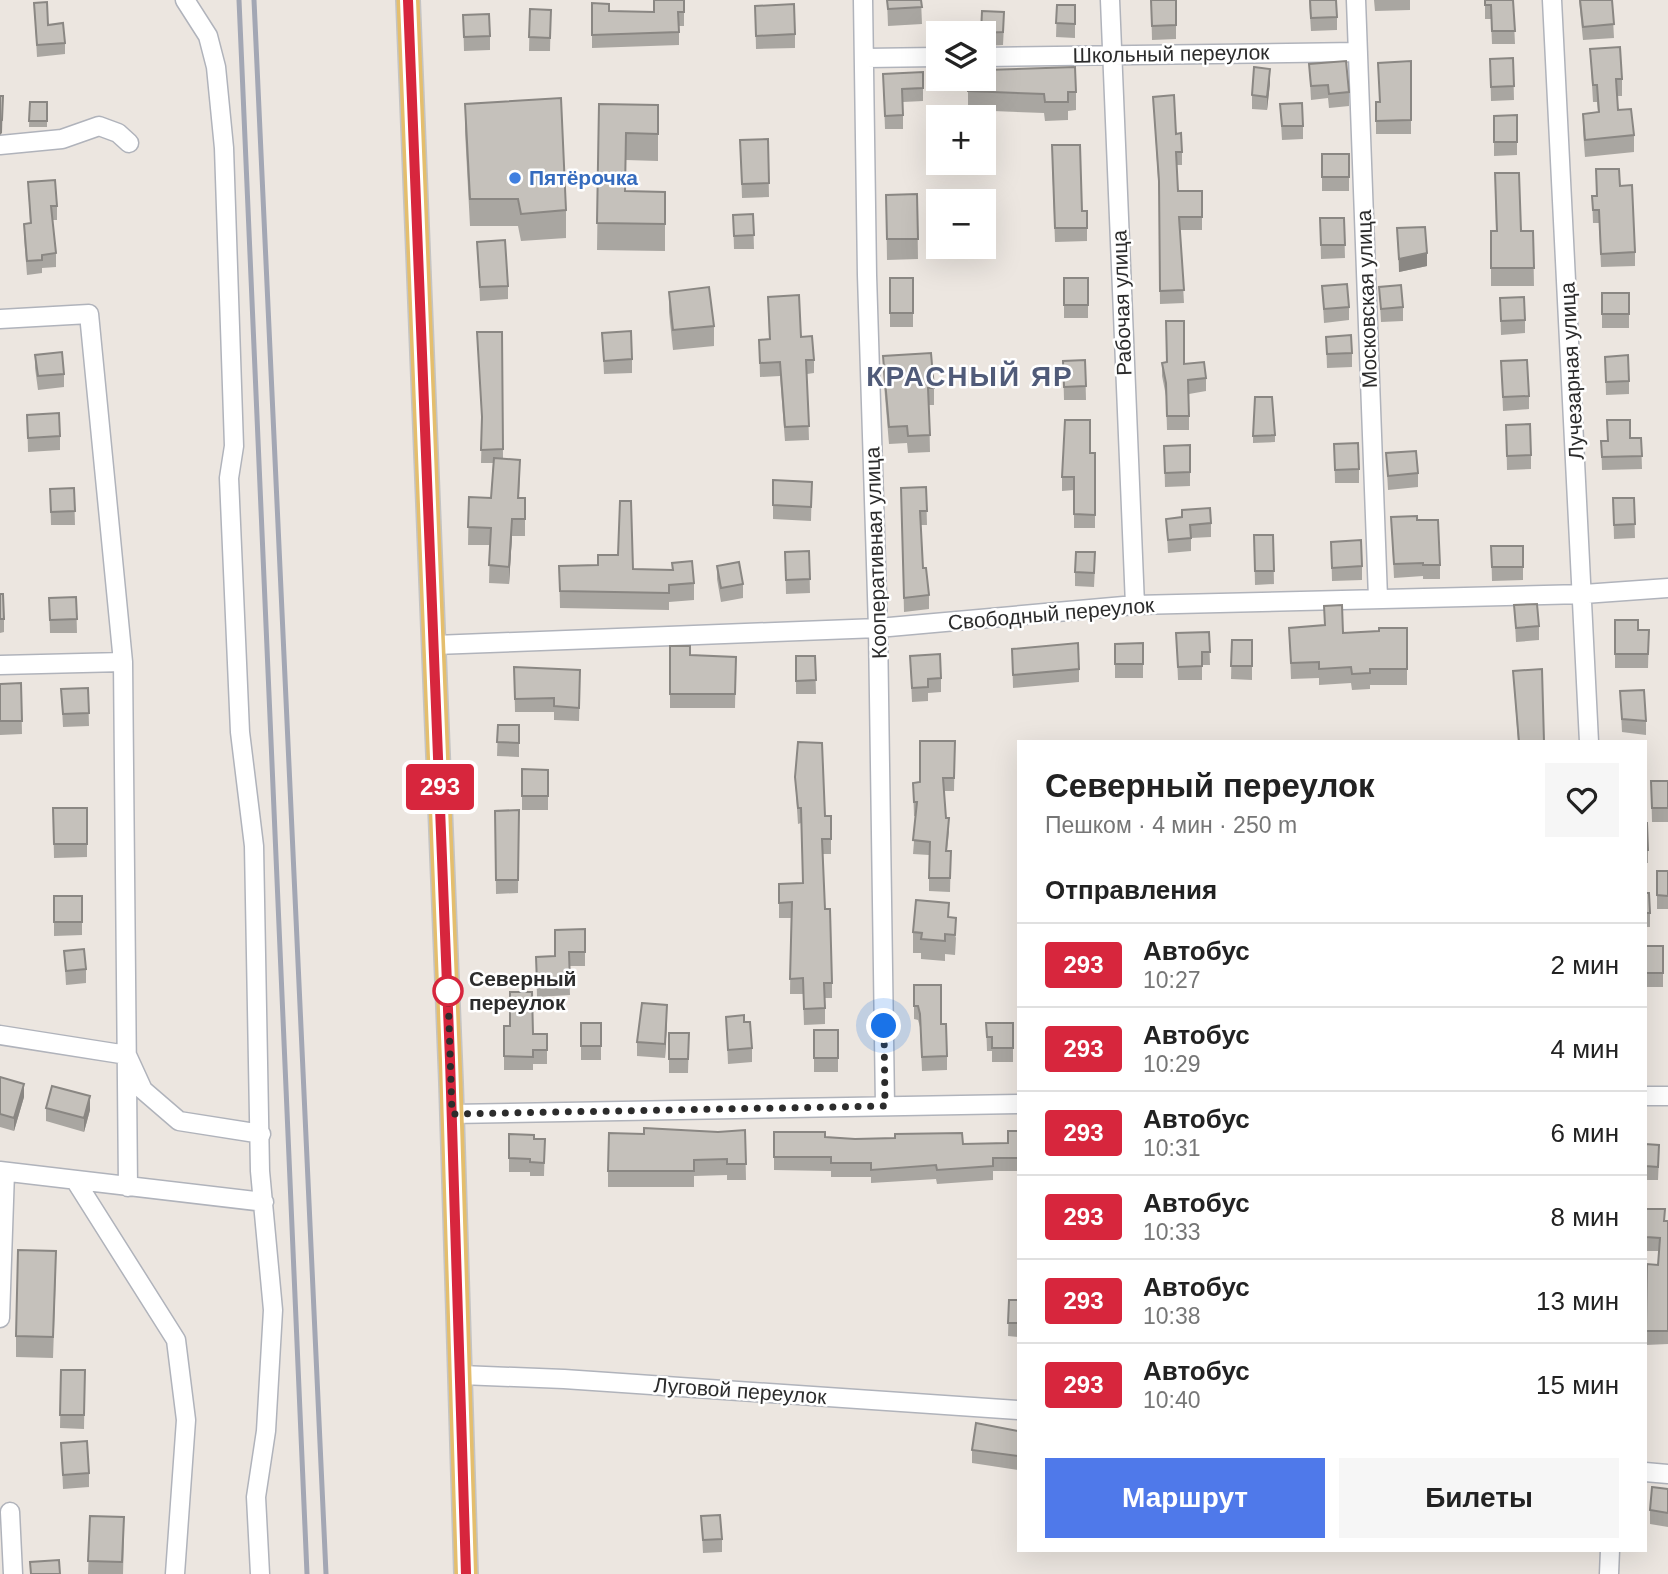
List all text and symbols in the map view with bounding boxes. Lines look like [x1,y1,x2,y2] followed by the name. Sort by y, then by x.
[926,21,996,259] map controls
[926,21,996,91] button: layers
[1072,40,1270,67] street label: Школьный переулок
[926,105,996,175] button: +
[529,166,638,189] place label: Пятёрочка
[507,170,523,186] marker: Пятёрочка
[926,189,996,259] button: −
[1352,209,1381,389] street label: Московская улица
[1107,229,1136,376] street label: Рабочая улица
[1555,281,1588,460] street label: Лучезарная улица
[866,360,1074,392] district label: КРАСНЫЙ ЯР
[860,446,891,659] street label: Кооперативная улица
[947,593,1156,634] street label: Свободный переулок
[1545,763,1619,837] button: heart
[400,764,480,810] line badge: 293
[1045,767,1375,804] text: Северный переулок
[420,773,460,800] text: 293
[1045,812,1297,838] text: Пешком · 4 мин · 250 m
[1045,875,1217,905] text: Отправления
[1143,936,1250,966] text: Автобус
[1551,950,1619,980] text: 2 мин
[1063,951,1104,978] text: 293
[469,967,577,1014] place label: Северный переулок
[1143,967,1201,993] text: 10:27
[433,976,463,1006] marker: Северный переулок
[866,1008,901,1043] your location
[1143,1020,1250,1050] text: Автобус
[1551,1034,1619,1064] text: 4 мин
[1063,1035,1104,1062] text: 293
[1143,1051,1201,1077] text: 10:29
[1143,1104,1250,1134] text: Автобус
[1551,1118,1619,1148] text: 6 мин
[1063,1119,1104,1146] text: 293
[1143,1135,1201,1161] text: 10:31
[1143,1188,1250,1218] text: Автобус
[1551,1202,1619,1232] text: 8 мин
[1063,1203,1104,1230] text: 293
[1143,1219,1201,1245] text: 10:33
[1143,1272,1250,1302] text: Автобус
[1536,1286,1619,1316] text: 13 мин
[1063,1287,1104,1314] text: 293
[1143,1303,1201,1329] text: 10:38
[1143,1356,1250,1386] text: Автобус
[1536,1370,1619,1400] text: 15 мин
[1063,1371,1104,1398] text: 293
[653,1373,828,1408] street label: Луговой переулок
[1143,1387,1201,1413] text: 10:40
[1045,1458,1325,1538] button: Маршрут
[1339,1458,1619,1538] button: Билеты

